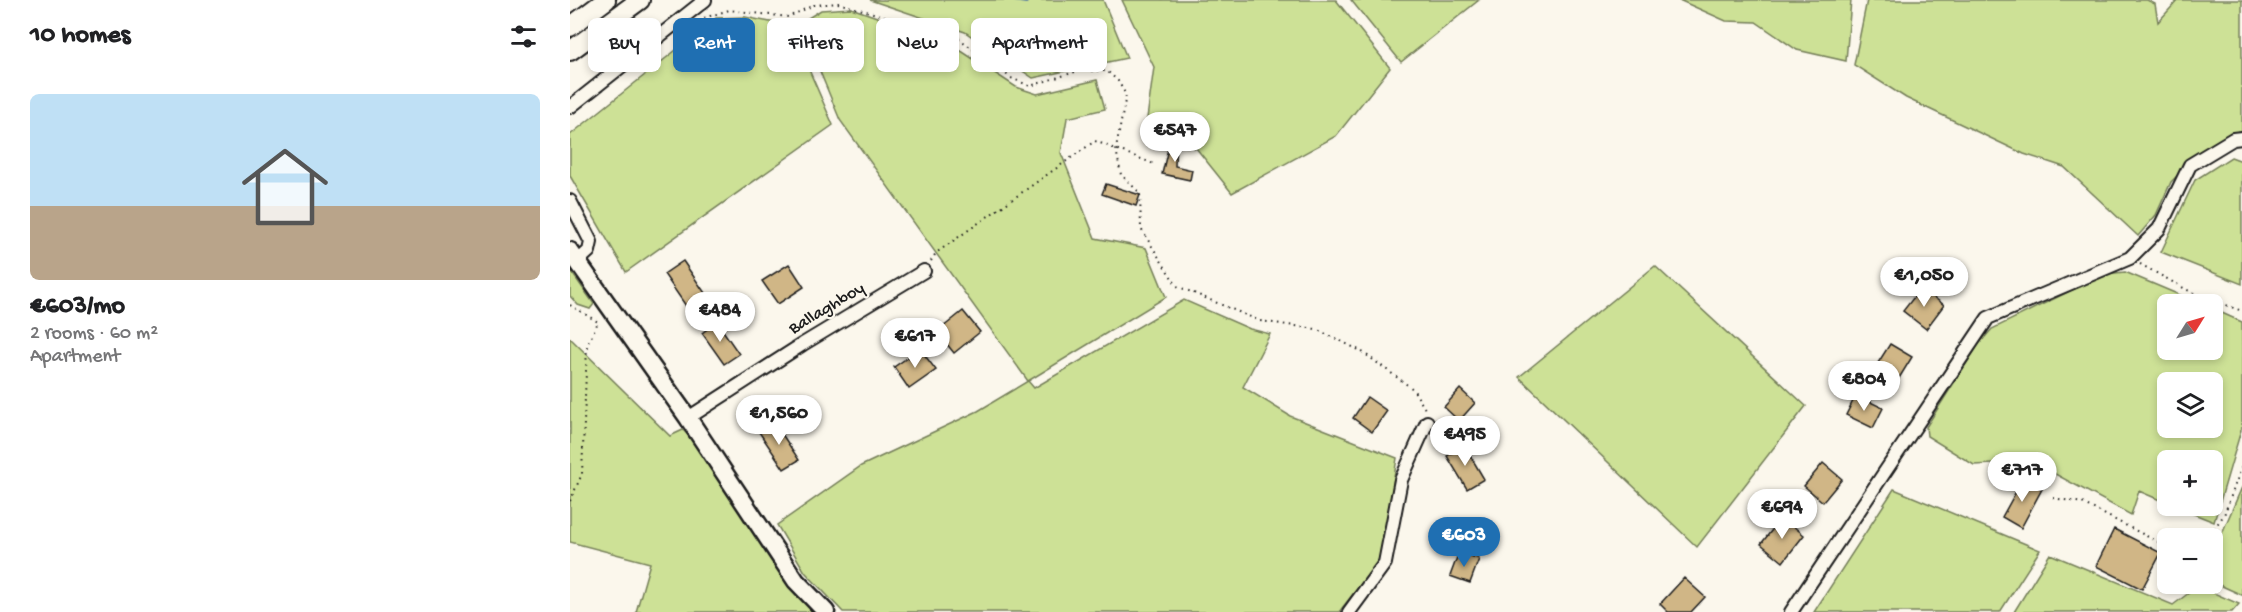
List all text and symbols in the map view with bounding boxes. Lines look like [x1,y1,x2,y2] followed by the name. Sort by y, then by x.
[588,18,661,72] chip: Buy
[673,18,755,72] chip: Rent
[767,18,864,72] chip: Filters
[876,18,959,72] chip: New
[971,18,1107,72] chip: Apartment
[507,20,540,53] icon: filters
[30,21,130,52] text: 10 homes
[1139,112,1211,163] pin: €547
[1154,120,1196,143] text: €547
[231,133,339,241] icon: home
[1875,257,1973,308] pin: €1,050
[1894,265,1954,288] text: €1,050
[784,278,869,340] street label: Ballaghboy
[30,292,125,323] text: €603/mo
[684,292,756,343] pin: €484
[2157,294,2223,360] north arrow
[2157,294,2223,594] map controls
[699,300,741,323] text: €484
[879,318,951,369] pin: €617
[30,323,158,346] text: 2 rooms · 60 m²
[895,326,935,349] text: €617
[30,346,120,369] text: Apartment
[1828,361,1900,412] pin: €804
[1842,369,1886,392] text: €804
[2157,372,2223,438] button: layers
[730,395,828,446] pin: €1,560
[750,403,808,426] text: €1,560
[1429,416,1501,467] pin: €495
[1444,424,1486,447] text: €495
[2157,450,2223,516] button: +
[1986,452,2058,503] pin: €717
[2002,460,2042,483] text: €717
[1746,489,1818,540] pin: €694
[1761,497,1803,520] text: €694
[1428,517,1500,568] pin: €603
[1442,525,1486,548] text: €603
[2157,528,2223,594] button: −

